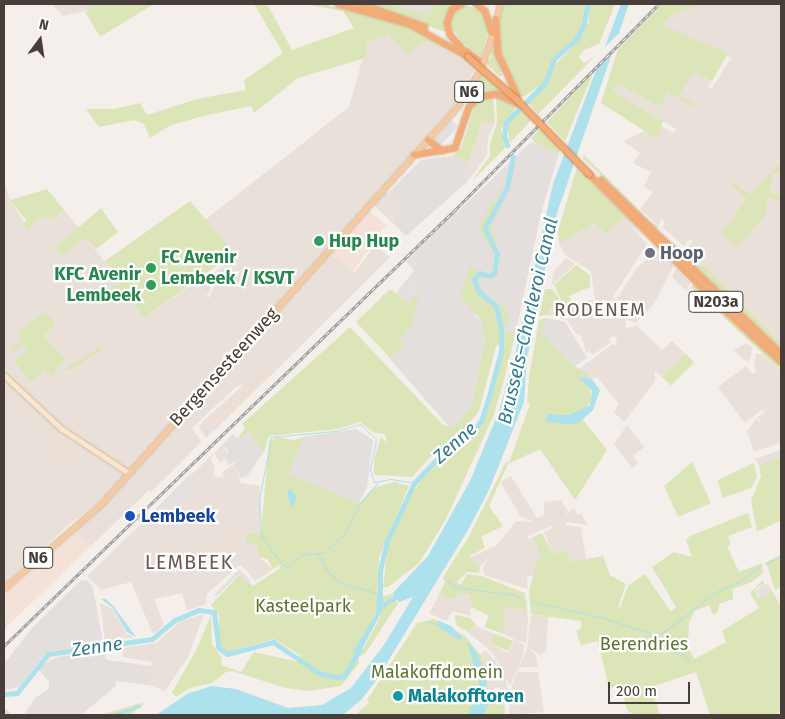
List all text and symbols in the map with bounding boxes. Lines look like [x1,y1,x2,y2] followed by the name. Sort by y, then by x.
[15,15,65,65] north arrow
[37,16,50,34] text: N
[454,78,484,105] road number: N6
[493,215,563,427] water label: Brussels–Charleroi Canal
[329,230,399,252] place label: Hup Hup
[313,235,325,247] marker: Hup Hup
[660,242,704,264] place label: Hoop
[161,247,295,290] place label: FC Avenir Lembeek / KSVT
[644,247,656,259] marker: Hoop
[145,262,157,274] marker: FC Avenir Lembeek / KSVT
[54,264,141,306] place label: KFC Avenir Lembeek
[145,279,157,291] marker: KFC Avenir Lembeek
[687,288,745,316] road number: N203a
[553,299,647,321] district label: RODENEM
[165,303,283,431] street label: Bergensesteenweg
[428,417,482,469] water label: Zenne
[141,505,215,527] place label: Lembeek
[123,509,137,523] marker: Lembeek
[23,544,53,572] road number: N6
[144,550,234,574] district label: LEMBEEK
[255,595,351,617] park label: Kasteelpark
[70,632,124,662] water label: Zenne
[600,633,688,655] park label: Berendries
[371,661,503,683] park label: Malakoffdomein
[610,672,692,704] scale bar
[616,682,657,700] text: 200 m
[408,685,524,707] place label: Malakofftoren
[392,690,404,702] marker: Malakofftoren

